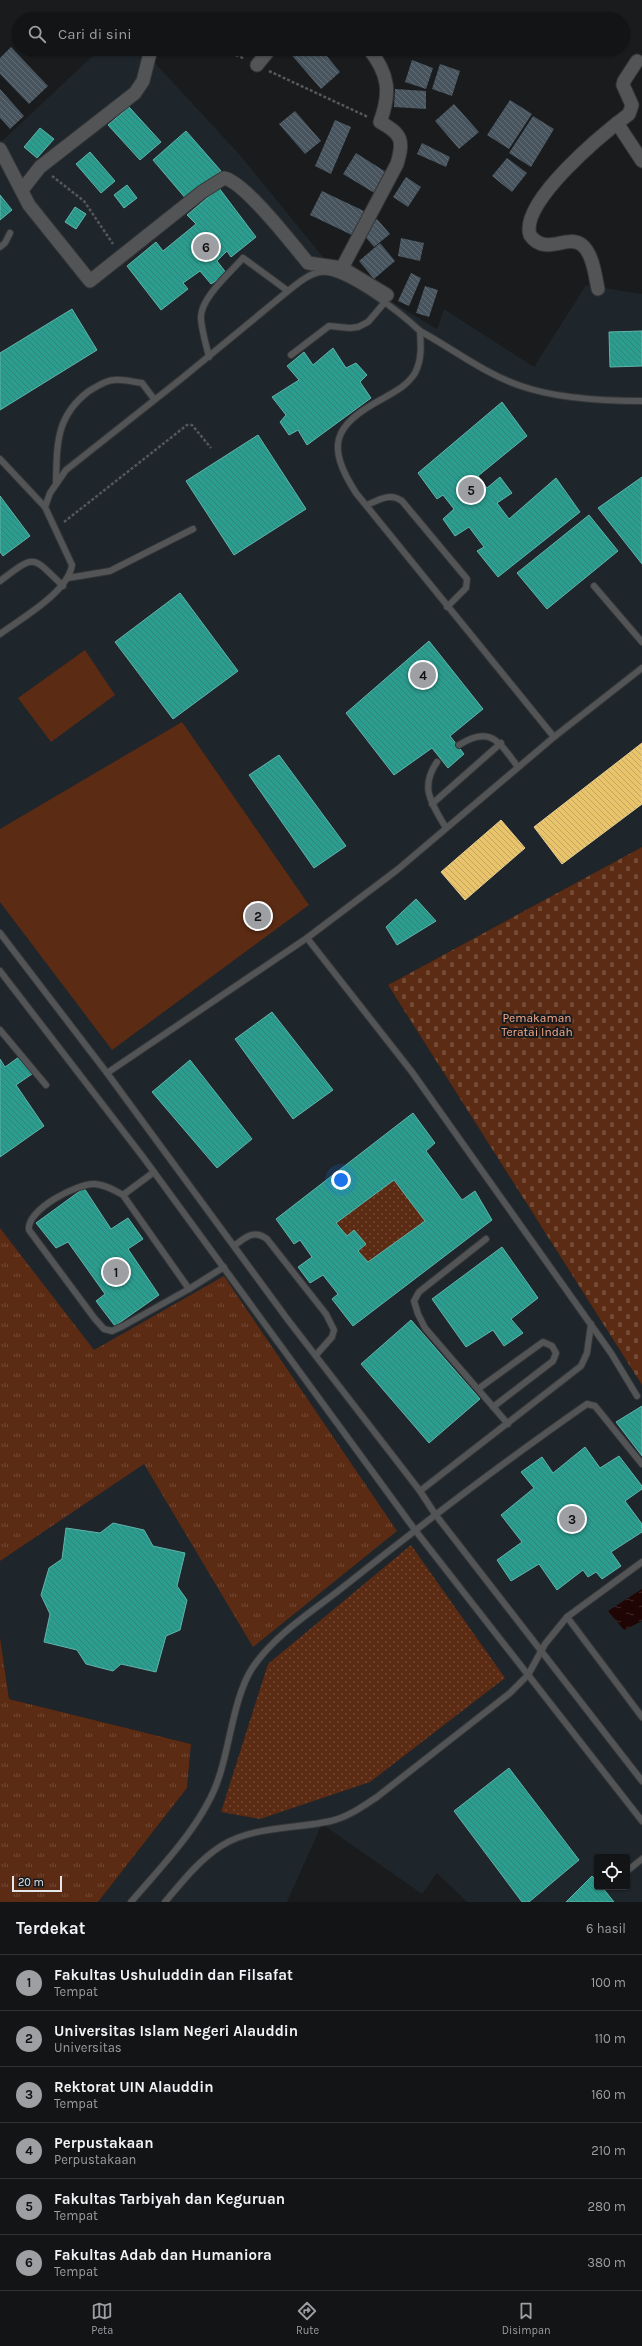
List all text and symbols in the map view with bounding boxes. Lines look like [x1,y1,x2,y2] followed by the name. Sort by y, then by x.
[12,12,630,56] search box
[26,23,48,45] icon: search
[58,25,132,43] text: Cari di sini
[193,232,219,262] pin: 6
[458,475,484,505] pin: 5
[410,660,436,690] pin: 4
[245,901,271,931] pin: 2
[501,1011,573,1039] park label: Pemakaman Teratai Indah
[331,1170,351,1190] your location
[103,1257,129,1287] pin: 1
[559,1504,585,1534] pin: 3
[594,1854,630,1890] map controls
[594,1854,630,1890] button: locate
[12,1874,62,1893] scale bar
[18,1876,44,1889] text: 20 m
[16,1918,85,1938] text: Terdekat
[586,1921,626,1936] text: 6 hasil
[54,1966,293,1984] text: Fakultas Ushuluddin dan Filsafat
[27,1975,31,1990] text: 1
[591,1975,626,1990] text: 100 m
[54,1984,98,1999] text: Tempat
[54,2022,298,2040] text: Universitas Islam Negeri Alauddin
[25,2031,33,2046] text: 2
[594,2031,626,2046] text: 110 m
[54,2040,122,2055] text: Universitas
[54,2078,214,2096] text: Rektorat UIN Alauddin
[25,2087,33,2102] text: 3
[591,2087,626,2102] text: 160 m
[54,2096,98,2111] text: Tempat
[54,2134,153,2152] text: Perpustakaan
[25,2143,33,2158] text: 4
[591,2143,626,2158] text: 210 m
[54,2152,136,2167] text: Perpustakaan
[54,2190,285,2208] text: Fakultas Tarbiyah dan Keguruan
[25,2199,33,2214] text: 5
[588,2199,626,2214] text: 280 m
[54,2208,98,2223] text: Tempat
[54,2246,272,2264] text: Fakultas Adab dan Humaniora
[25,2255,33,2270] text: 6
[587,2255,626,2270] text: 380 m
[54,2264,98,2279] text: Tempat
[91,2300,113,2337] tab: Peta
[296,2300,319,2337] tab: Rute
[502,2300,551,2337] tab: Disimpan

